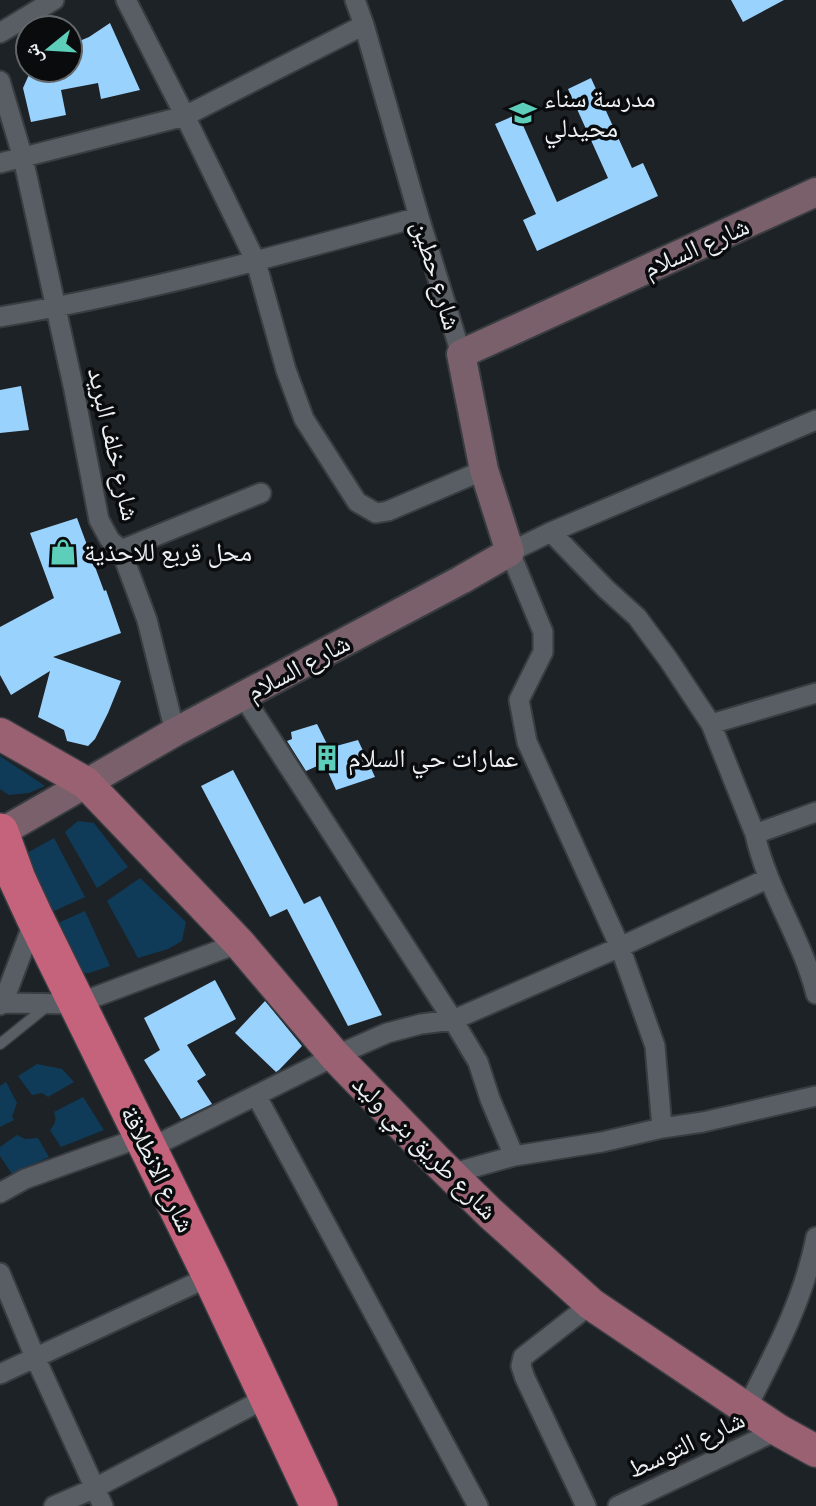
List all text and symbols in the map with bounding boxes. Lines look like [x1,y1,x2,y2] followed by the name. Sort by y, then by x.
[14,14,84,84] north arrow
[18,41,47,68] text: ش
[544,81,656,149] place label: مدرسة سناء محيدلي
[508,98,538,128] school or university icon: مدرسة سناء محيدلي
[638,209,755,286] street label: شارع السلام
[405,216,470,334] street label: شارع حطين
[81,364,148,524] street label: شارع خلف البريد
[84,535,252,569] place label: محل قربع للاحذية
[48,537,78,567] shop icon: محل قربع للاحذية
[240,626,356,709] street label: شارع السلام
[348,741,518,779] place label: عمارات حي السلام
[312,743,342,773] building icon: عمارات حي السلام
[343,1067,505,1229] street label: شارع طريق بني وليد
[114,1100,203,1238] street label: شارع الانطلاقة
[622,1402,750,1485] street label: شارع التوسط

